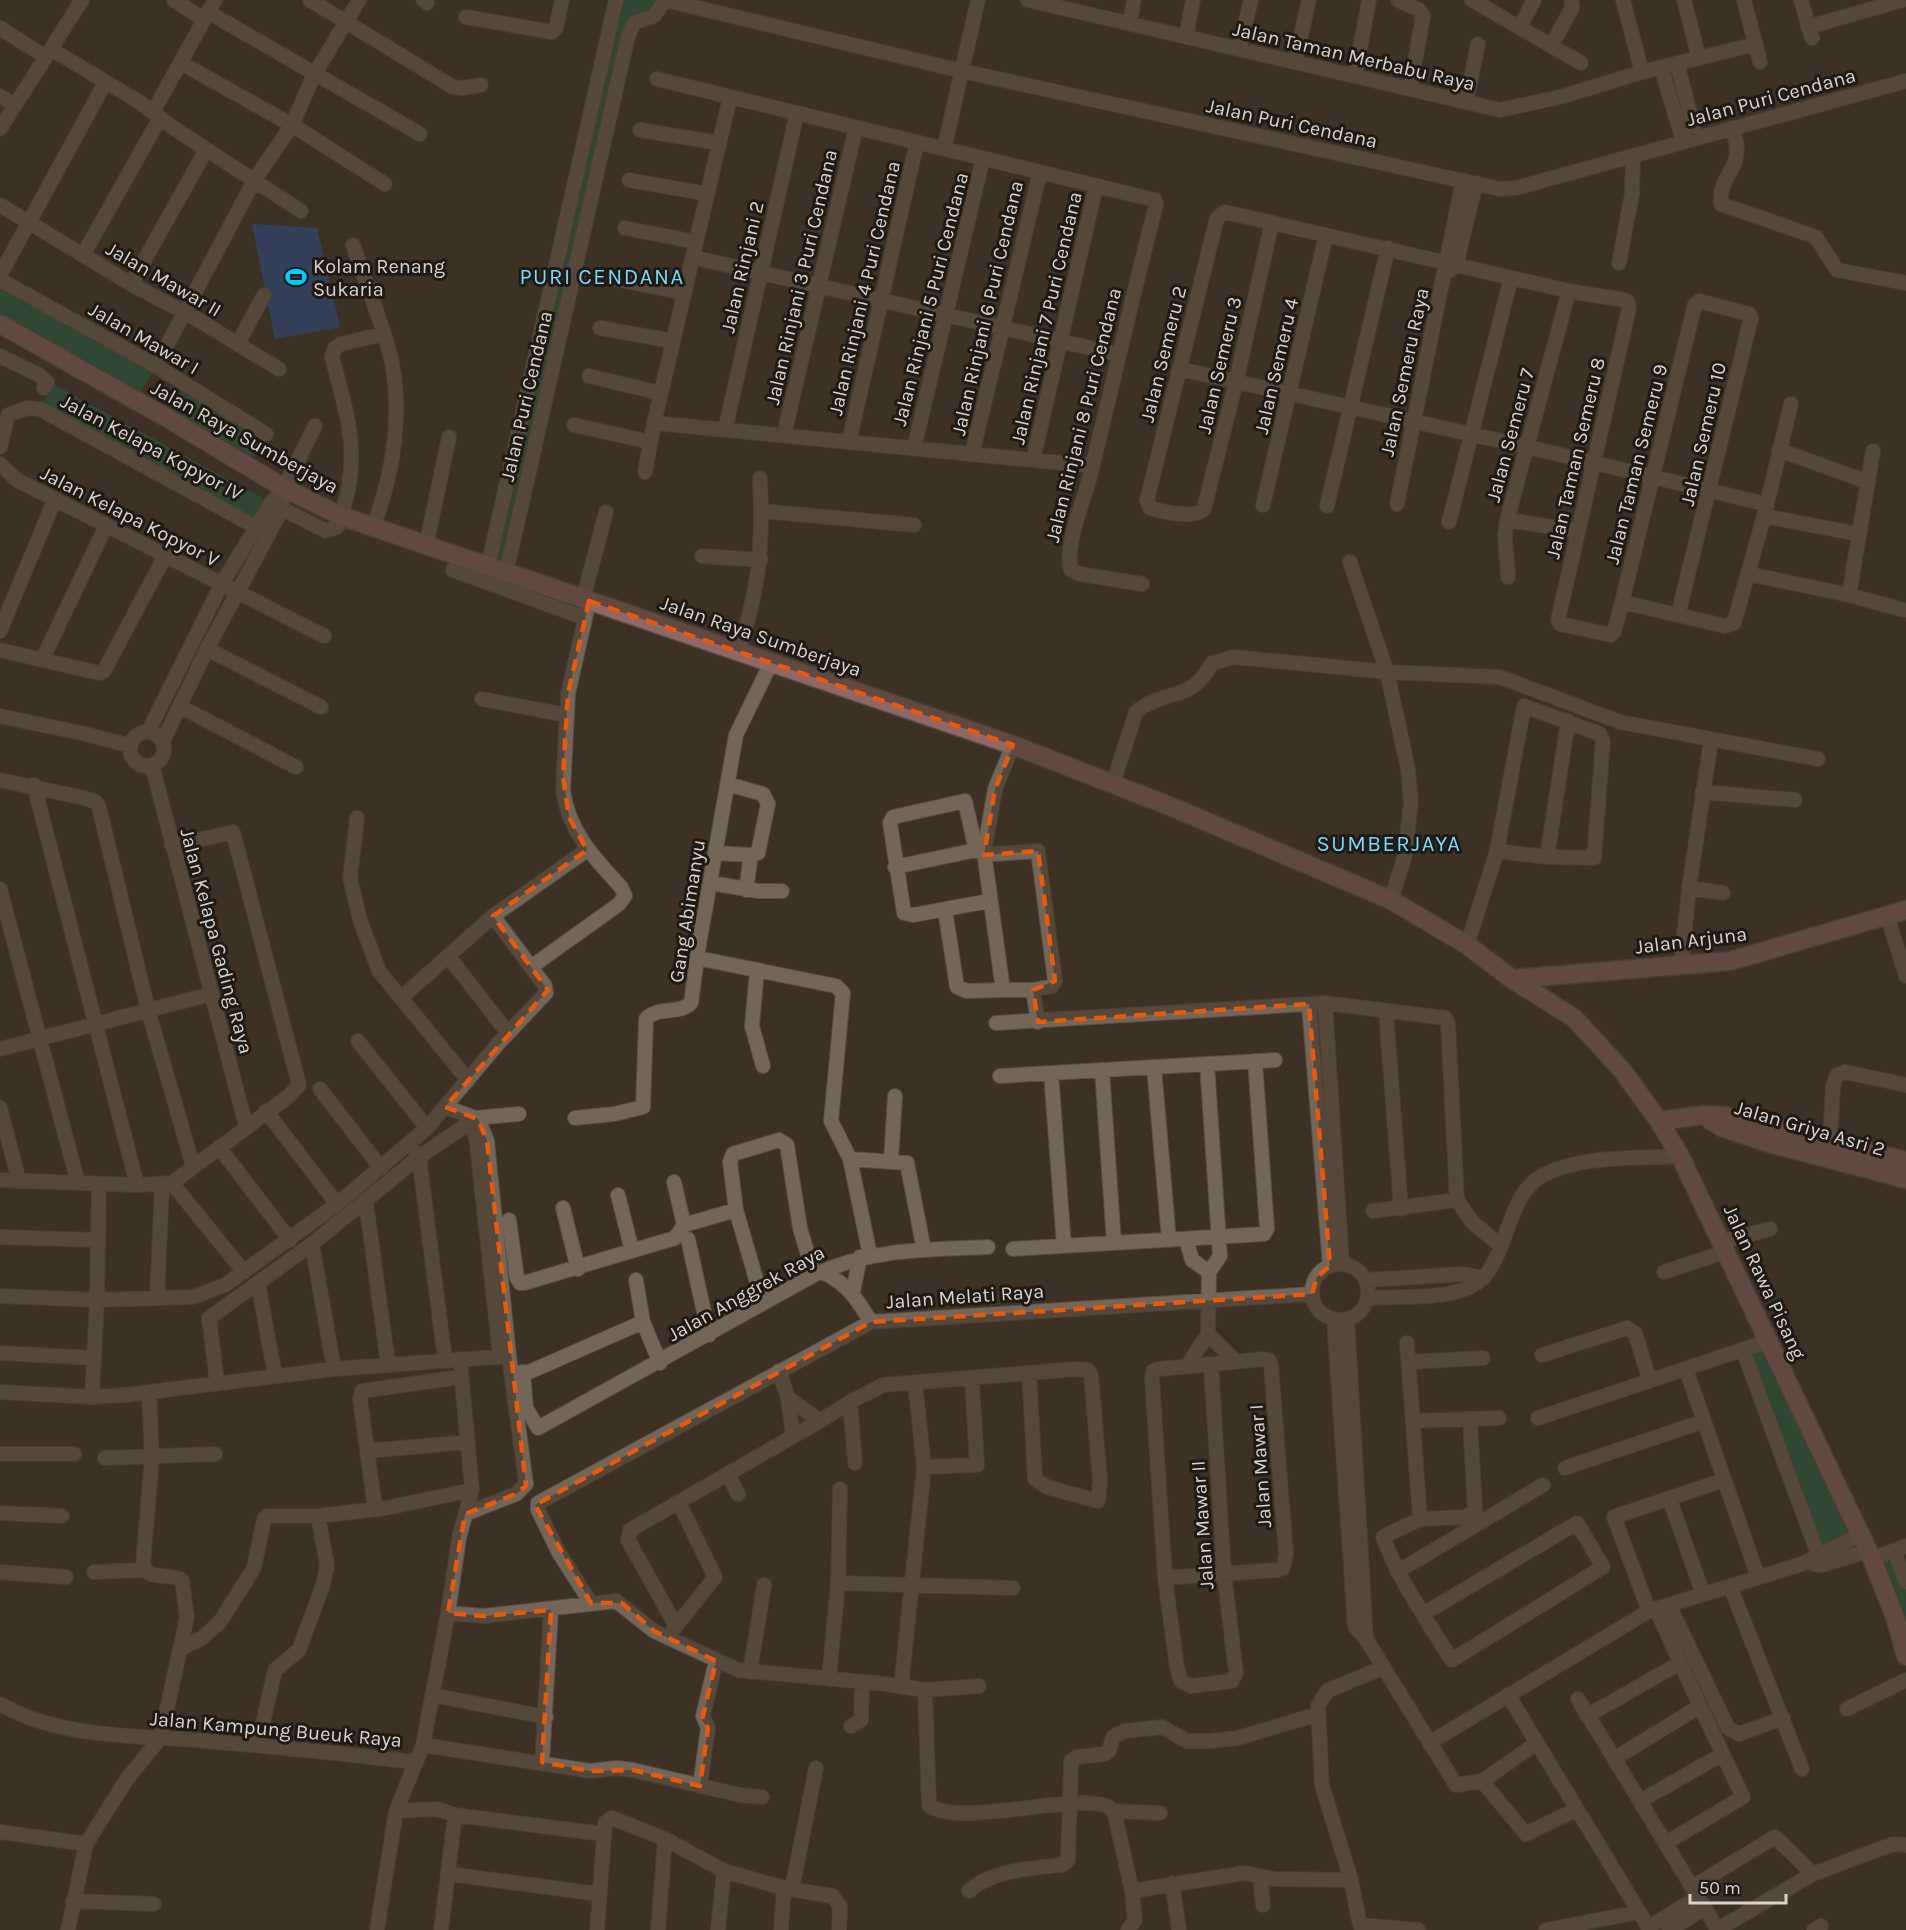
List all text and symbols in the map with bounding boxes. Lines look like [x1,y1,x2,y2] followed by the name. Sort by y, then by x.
[1231,17,1477,96] street label: Jalan Taman Merbabu Raya
[1684,64,1858,131] street label: Jalan Puri Cendana
[1204,94,1379,153] street label: Jalan Puri Cendana
[761,147,842,407] street label: Jalan Rinjani 3 Puri Cendana
[824,159,905,418] street label: Jalan Rinjani 4 Puri Cendana
[888,170,973,428] street label: Jalan Rinjani 5 Puri Cendana
[947,179,1028,438] street label: Jalan Rinjani 6 Puri Cendana
[1006,190,1087,447] street label: Jalan Rinjani 7 Puri Cendana
[716,199,769,335] street label: Jalan Rinjani 2
[102,237,225,322] street label: Jalan Mawar II
[313,255,445,301] place label: Kolam Renang Sukaria
[519,264,685,290] district label: PURI CENDANA
[284,265,308,289] sports icon: Kolam Renang Sukaria
[1135,284,1192,425] street label: Jalan Semeru 2
[1041,285,1126,545] street label: Jalan Rinjani 8 Puri Cendana
[1375,286,1434,458] street label: Jalan Semeru Raya
[1193,294,1246,436] street label: Jalan Semeru 3
[1250,296,1303,436] street label: Jalan Semeru 4
[85,298,203,379] street label: Jalan Mawar I
[496,309,557,484] street label: Jalan Puri Cendana
[1541,355,1610,561] street label: Jalan Taman Semeru 8
[1676,360,1731,508] street label: Jalan Semeru 10
[1600,362,1672,567] street label: Jalan Taman Semeru 9
[1482,365,1540,504] street label: Jalan Semeru 7
[147,376,342,499] street label: Jalan Raya Sumberjaya
[57,390,247,505] street label: Jalan Kelapa Kopyor IV
[37,461,223,571] street label: Jalan Kelapa Kopyor V
[657,591,864,682] street label: Jalan Raya Sumberjaya
[175,826,258,1056] street label: Jalan Kelapa Gading Raya
[1317,831,1461,857] district label: SUMBERJAYA
[665,838,710,984] street label: Gang Abimanyu
[1634,922,1748,959] street label: Jalan Arjuna
[1732,1096,1888,1161] street label: Jalan Griya Asri 2
[1719,1201,1810,1363] street label: Jalan Rawa Pisang
[664,1241,829,1346] street label: Jalan Anggrek Raya
[885,1280,1045,1313] street label: Jalan Melati Raya
[1245,1404,1276,1528] street label: Jalan Mawar I
[1187,1460,1218,1590] street label: Jalan Mawar II
[149,1707,403,1752] street label: Jalan Kampung Bueuk Raya
[1690,1867,1786,1905] scale bar
[1699,1877,1741,1899] text: 50 m

